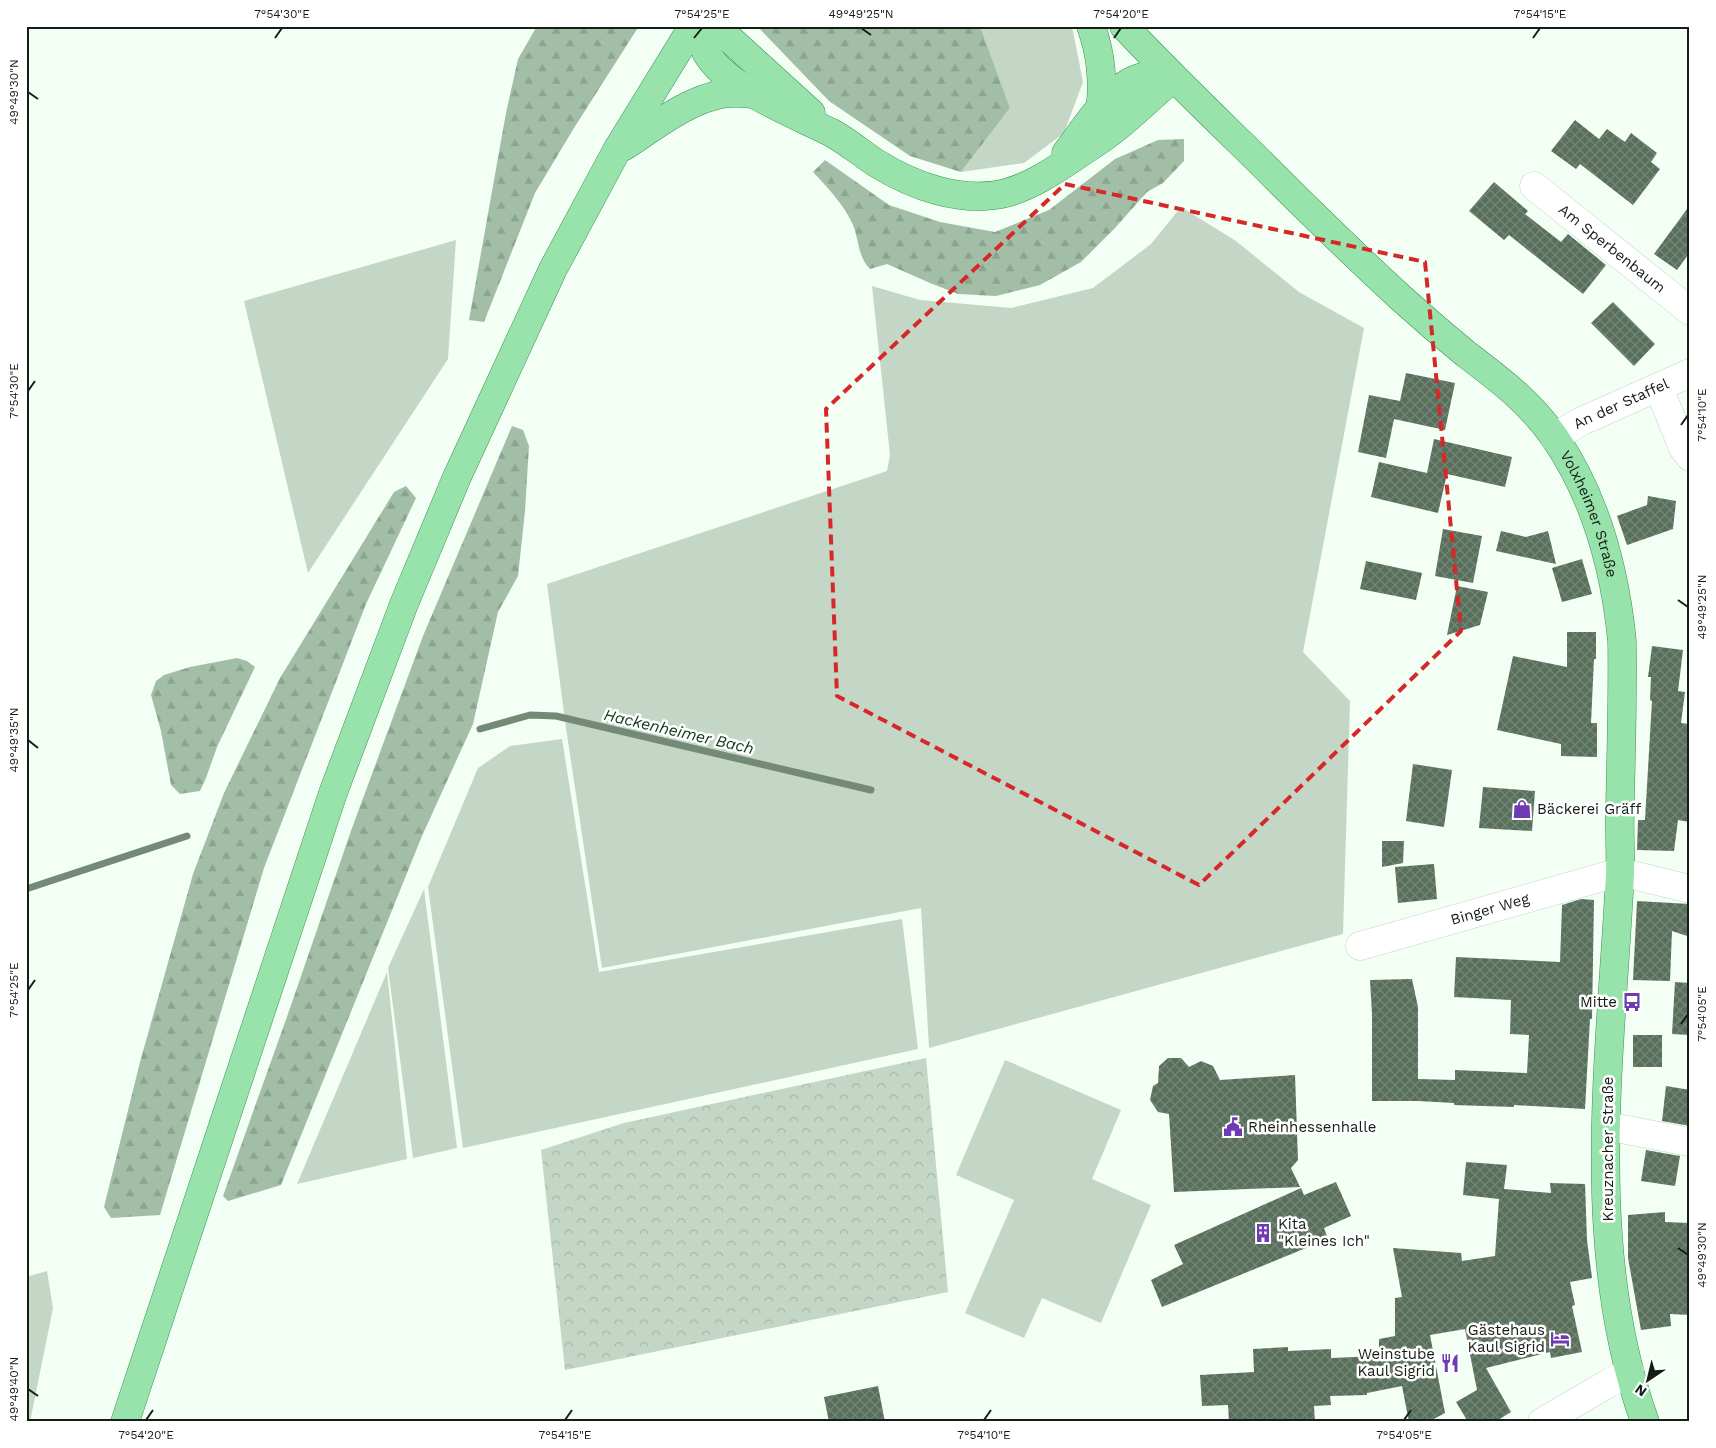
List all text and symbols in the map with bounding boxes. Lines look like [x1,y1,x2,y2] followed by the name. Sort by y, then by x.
[254,7,310,21] text: 7°54'30"E
[674,7,730,21] text: 7°54'25"E
[828,7,894,21] text: 49°49'25"N
[1093,7,1149,21] text: 7°54'20"E
[1514,7,1567,21] text: 7°54'15"E
[7,59,21,125] text: 49°49'30"N
[1555,200,1669,297] street label: Am Sperbenbaum
[7,363,21,419] text: 7°54'30"E
[1570,374,1672,433] street label: An der Staffel
[1695,388,1709,442] text: 7°54'10"E
[1556,447,1621,579] street label: Volxheimer Straße
[1695,574,1709,640] text: 49°49'25"N
[602,705,756,758] water label: Hackenheimer Bach
[7,707,21,773] text: 49°49'35"N
[1511,798,1533,820] shop icon: Bäckerei Gräff
[1537,800,1641,818] place label: Bäckerei Gräff
[1449,889,1531,929] street label: Binger Weg
[7,962,21,1018] text: 7°54'25"E
[1695,986,1709,1042] text: 7°54'05"E
[1621,991,1643,1013] bus stop icon: Mitte
[1580,993,1617,1011] place label: Mitte
[1599,1077,1617,1221] street label: Kreuznacher Straße
[1222,1116,1244,1138] public building icon: Rheinhessenhalle
[1248,1118,1376,1136] place label: Rheinhessenhalle
[1278,1215,1370,1250] place label: Kita "Kleines Ich"
[1252,1222,1274,1244] building icon: Kita "Kleines Ich"
[1695,1222,1709,1288] text: 49°49'30"N
[1467,1321,1545,1356] place label: Gästehaus Kaul Sigrid
[1549,1328,1571,1350] hotel icon: Gästehaus Kaul Sigrid
[1357,1345,1435,1380] place label: Weinstube Kaul Sigrid
[1439,1352,1461,1374] restaurant icon: Weinstube Kaul Sigrid
[1624,1356,1674,1406] north arrow
[7,1357,21,1421] text: 49°49'40"N
[1632,1381,1649,1400] text: N
[118,1428,174,1442] text: 7°54'20"E
[539,1428,592,1442] text: 7°54'15"E
[957,1428,1011,1442] text: 7°54'10"E
[1376,1428,1432,1442] text: 7°54'05"E

